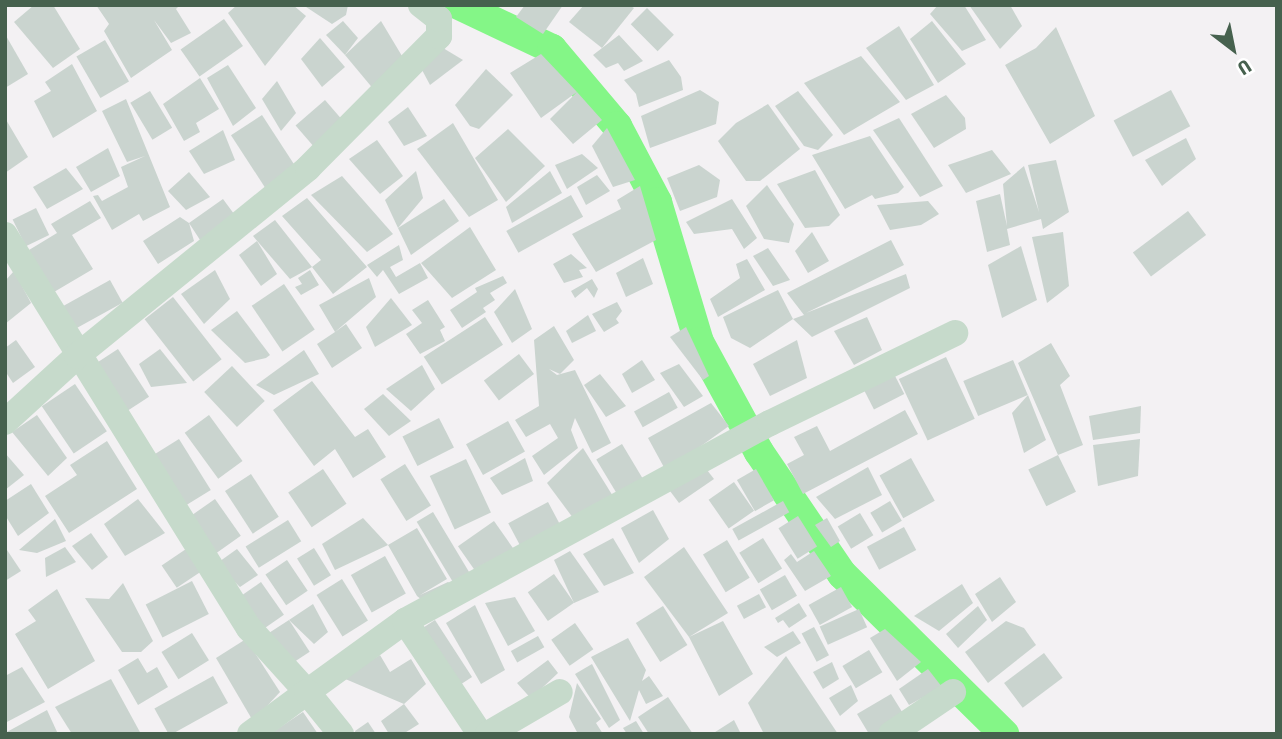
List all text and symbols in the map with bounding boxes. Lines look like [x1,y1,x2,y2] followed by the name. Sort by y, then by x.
[1198,14,1268,84] north arrow
[1234,55,1255,80] text: U

